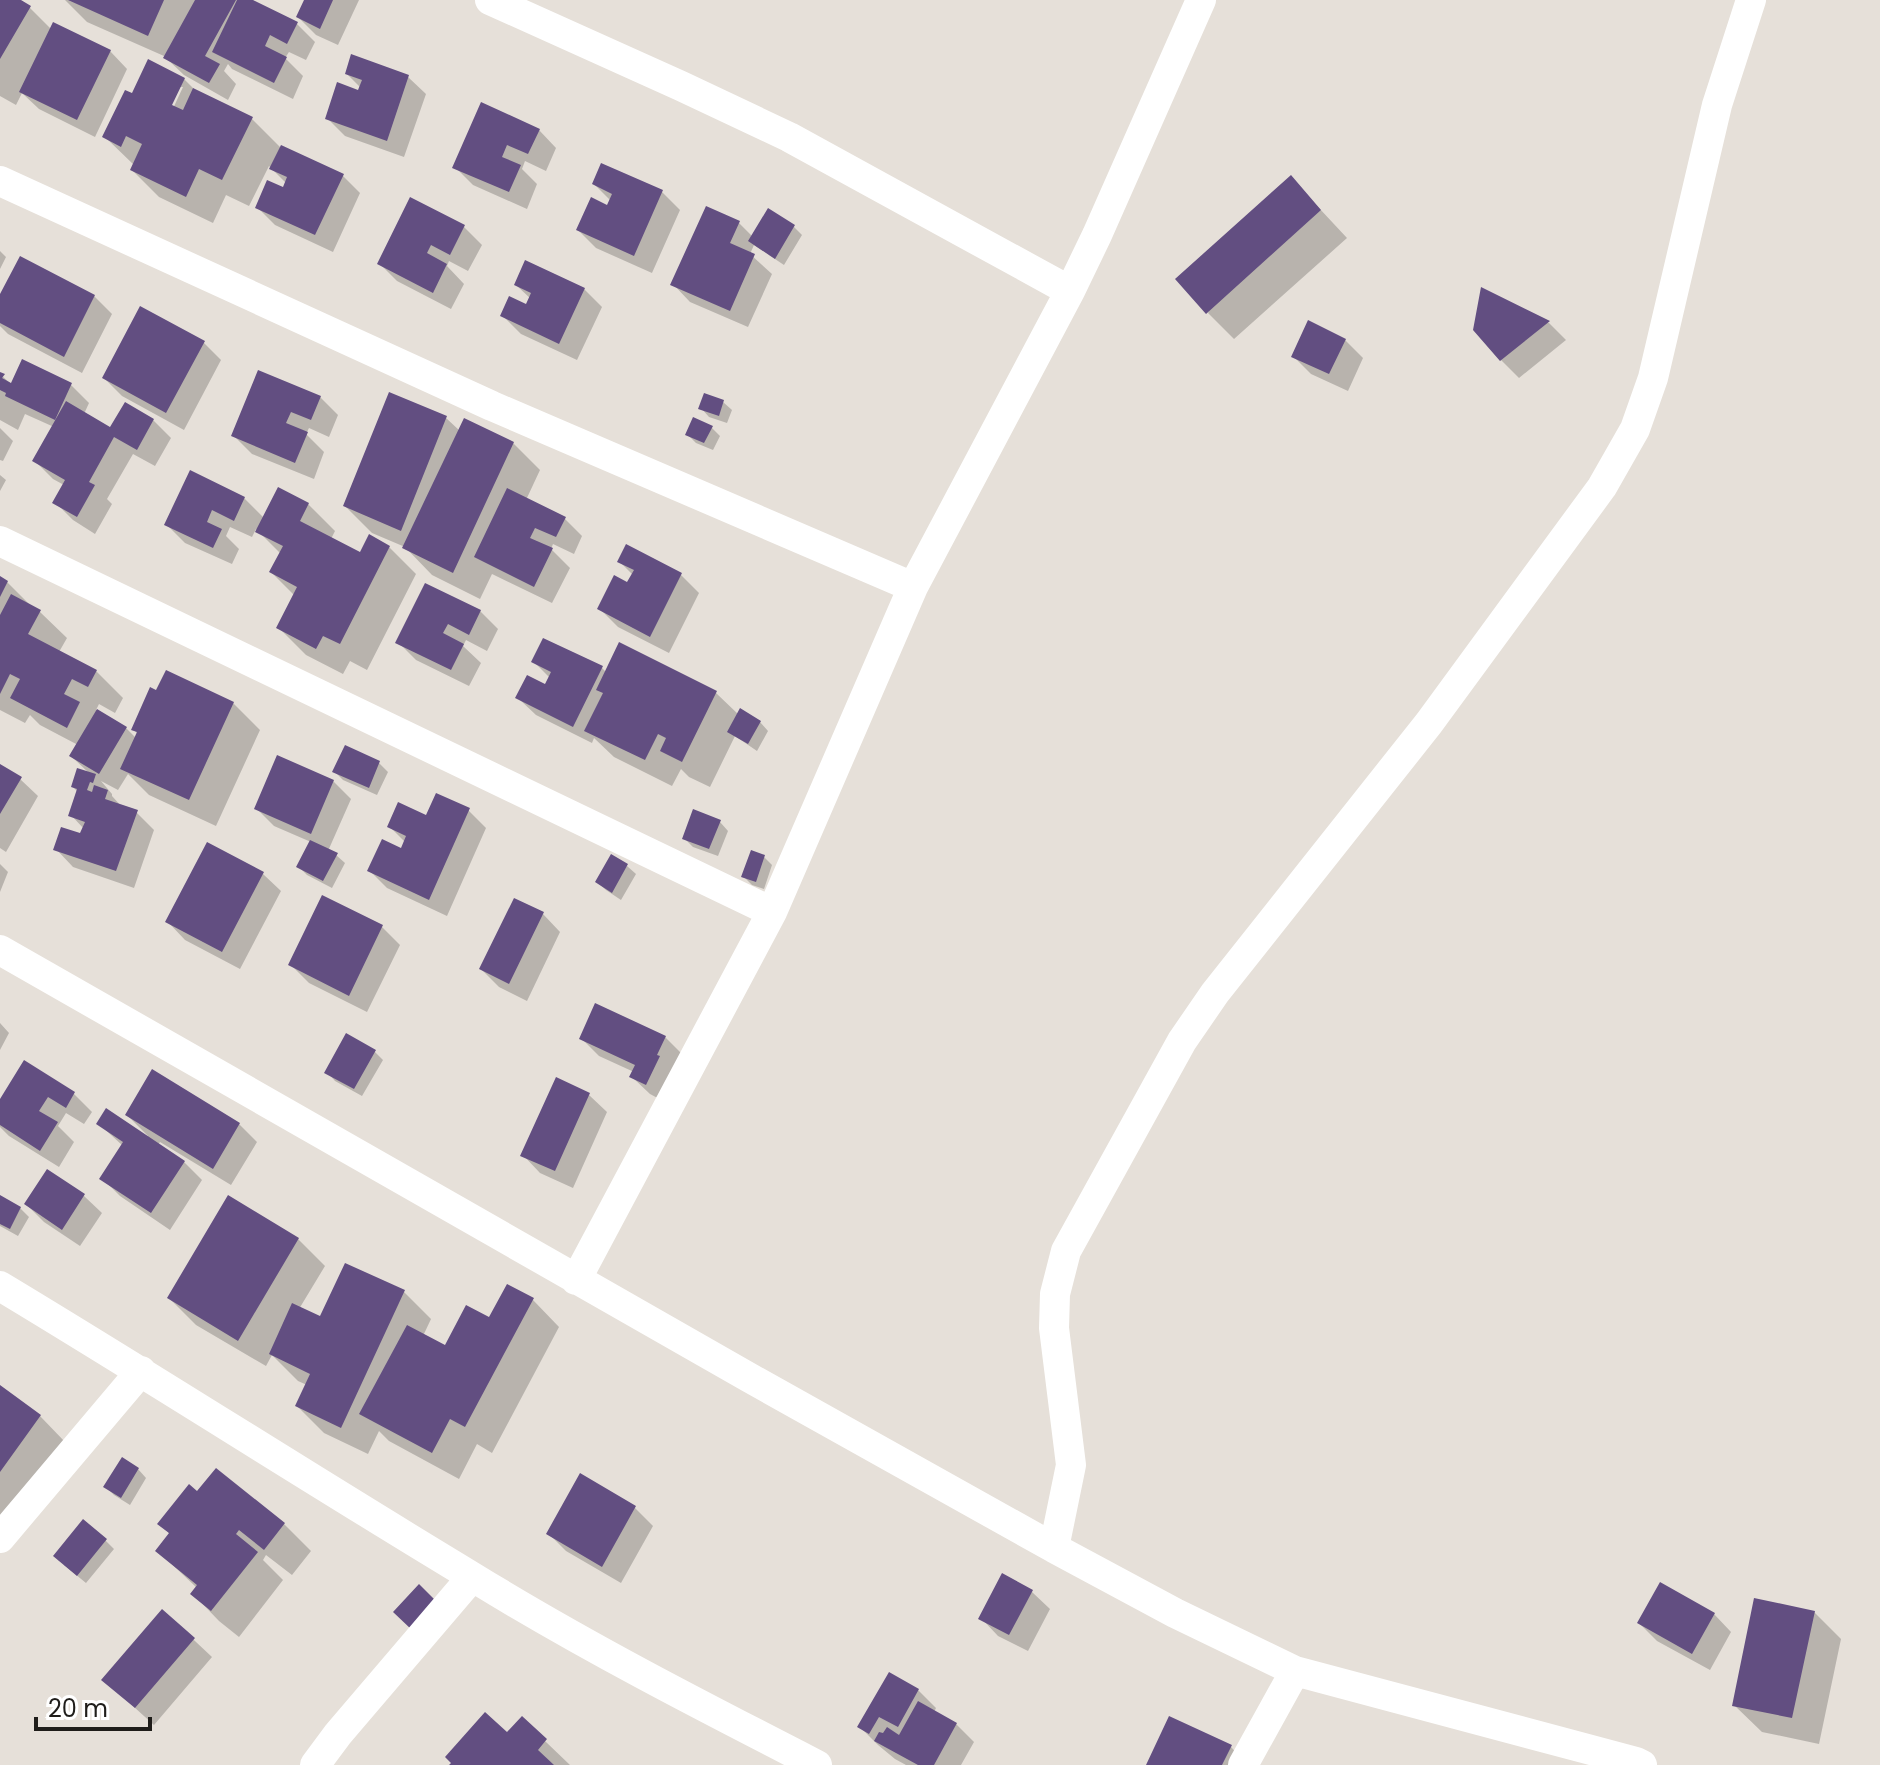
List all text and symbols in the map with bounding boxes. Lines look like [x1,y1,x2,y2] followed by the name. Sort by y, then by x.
[36,1681,150,1731] scale bar
[48,1692,108,1725] text: 20 m

